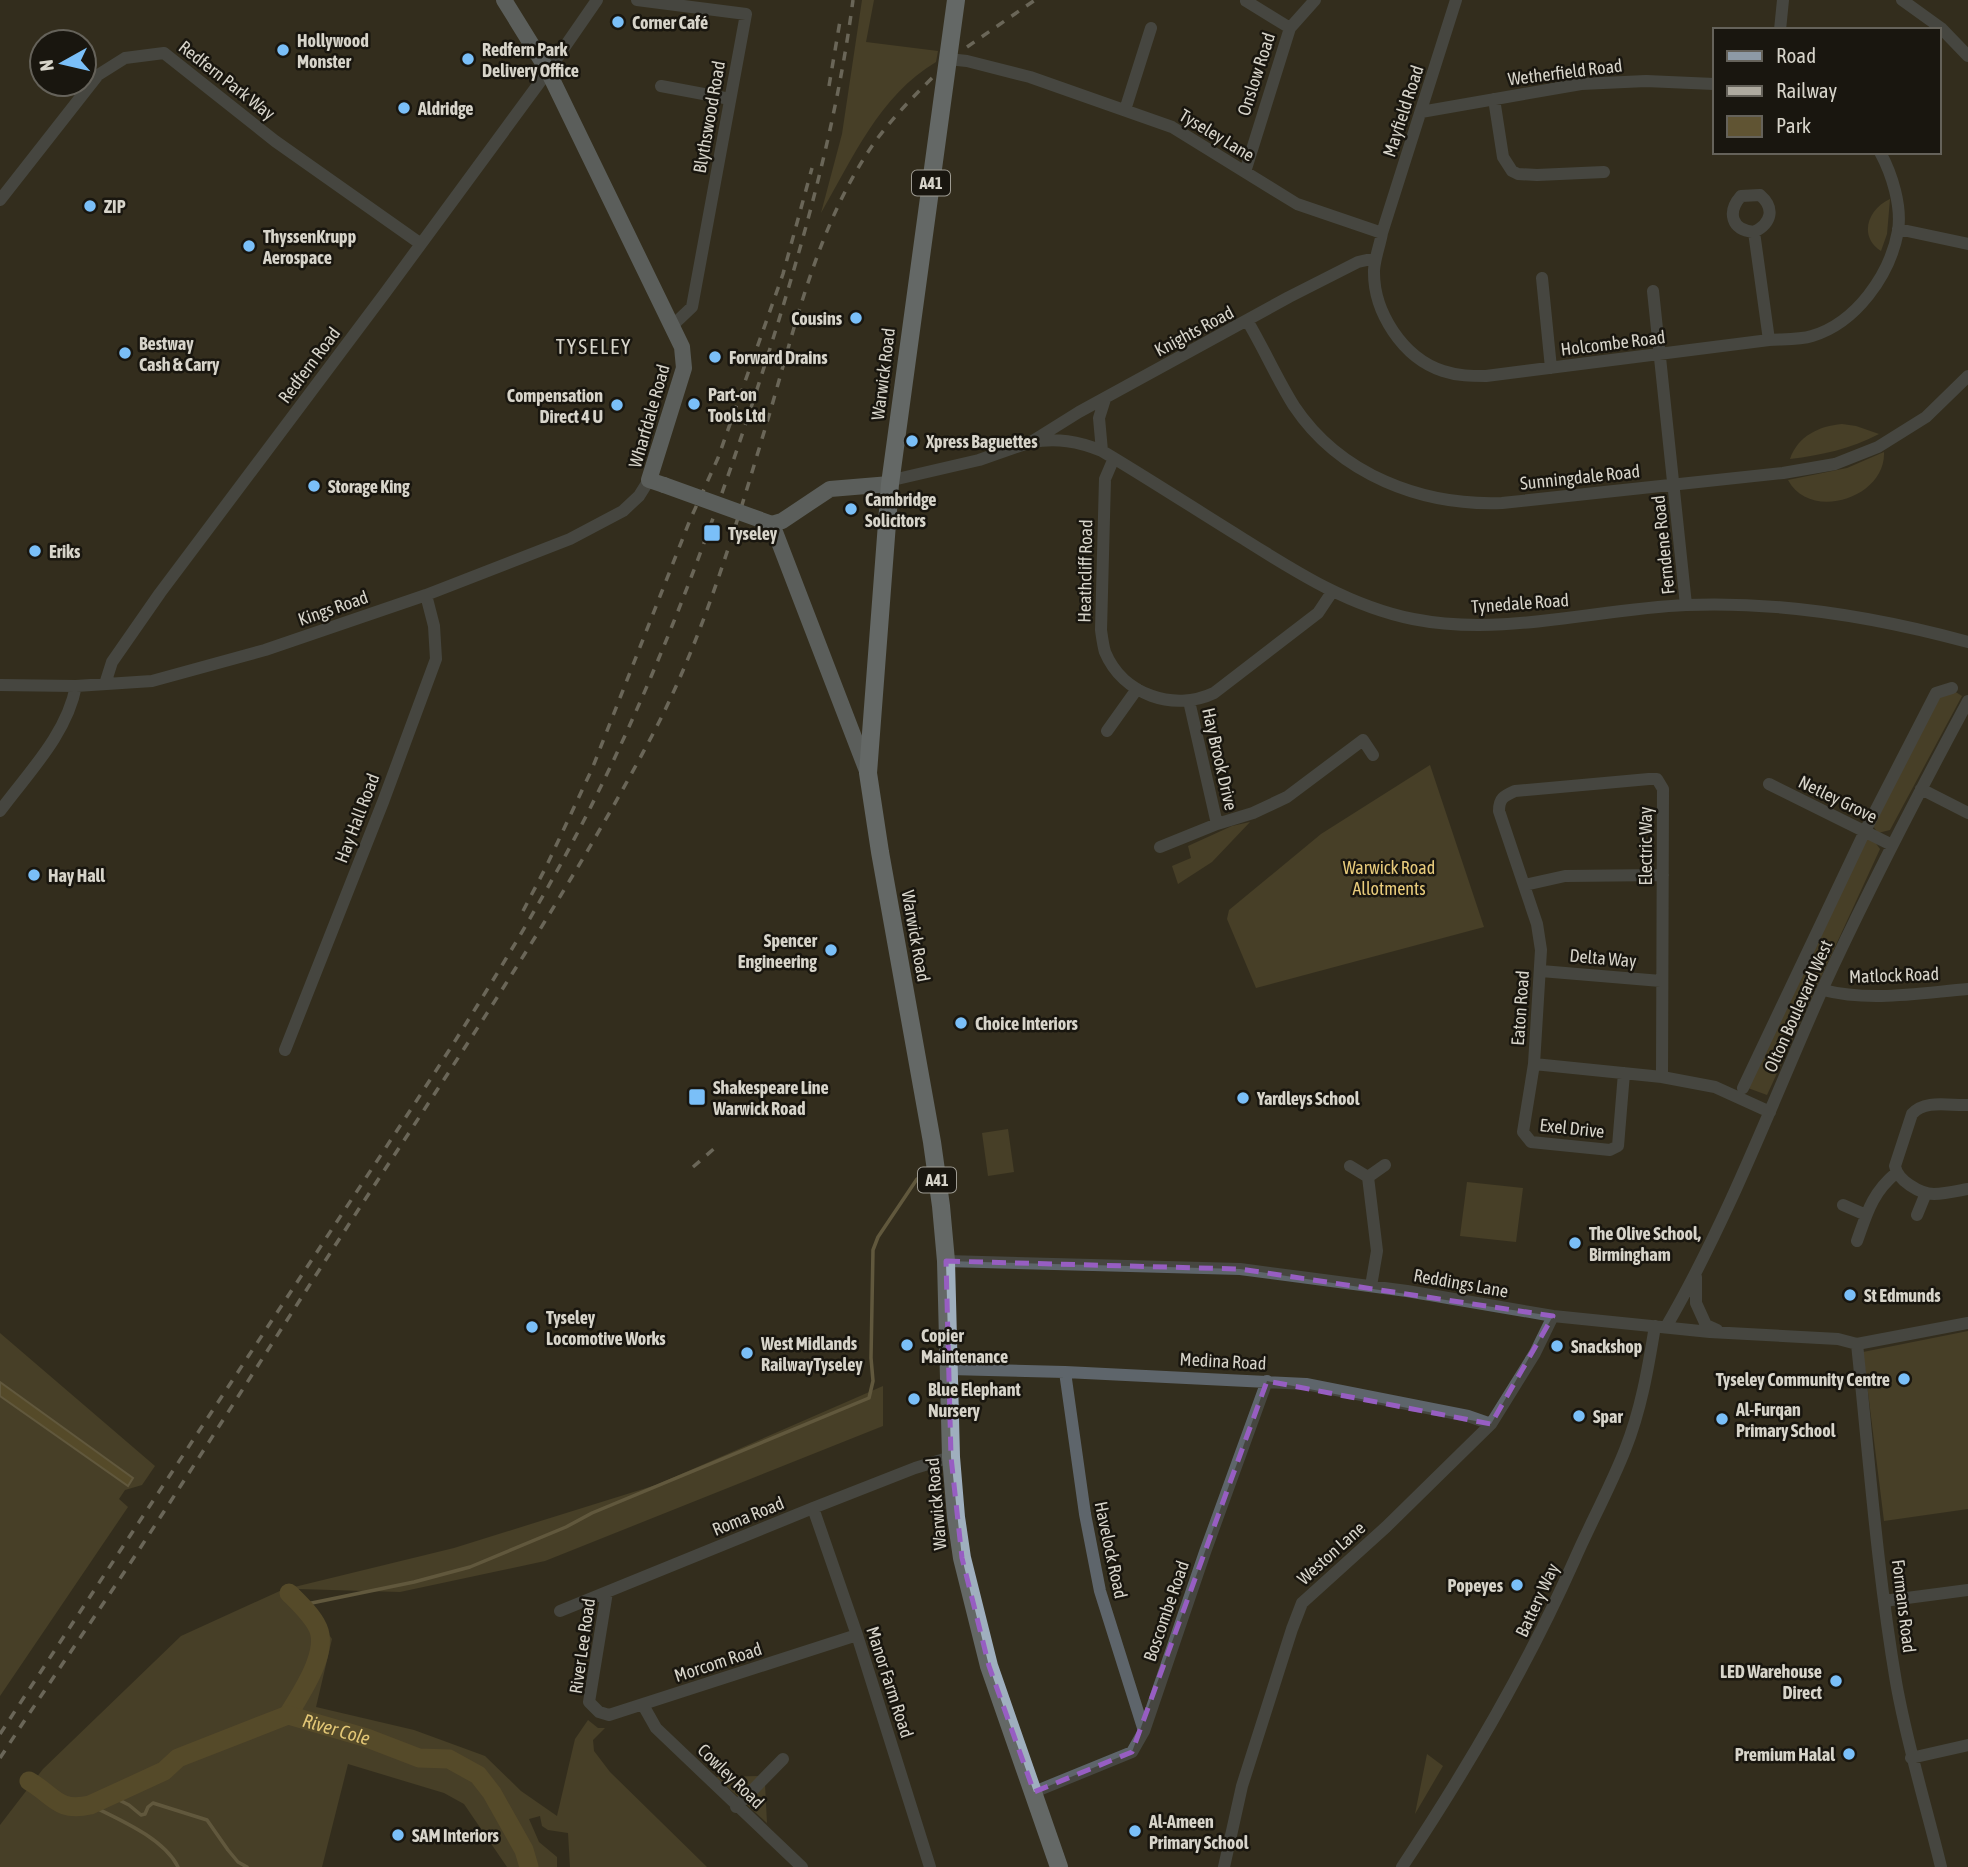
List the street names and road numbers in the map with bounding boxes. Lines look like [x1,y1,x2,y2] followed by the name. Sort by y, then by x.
[1233,30,1279,118] street label: Onslow Road
[175,36,279,124] street label: Redfern Park Way
[1507,55,1623,89] street label: Wetherfield Road
[689,59,729,175] street label: Blythswood Road
[1378,63,1428,159] street label: Mayfield Road
[1176,104,1258,166] street label: Tyseley Lane
[912,170,950,196] road number: A41
[1151,301,1237,361] street label: Knights Road
[274,323,344,407] street label: Redfern Road
[1560,326,1666,360] street label: Holcombe Road
[867,327,899,421] street label: Warwick Road
[624,362,674,470] street label: Wharfdale Road
[1519,460,1641,494] street label: Sunningdale Road
[1647,494,1679,596] street label: Ferndene Road
[1074,519,1096,623] street label: Heathcliff Road
[295,586,371,630] street label: Kings Road
[1470,589,1570,617] street label: Tynedale Road
[1198,706,1242,812] street label: Hay Brook Drive
[330,770,384,866] street label: Hay Hall Road
[1795,771,1881,827] street label: Netley Grove
[1635,806,1656,886] street label: Electric Way
[898,889,934,983] street label: Warwick Road
[1759,937,1837,1075] street label: Olton Boulevard West
[1569,945,1637,971] street label: Delta Way
[1849,963,1939,987] street label: Matlock Road
[1507,970,1533,1046] street label: Eaton Road
[1539,1114,1605,1142] street label: Exel Drive
[918,1168,956,1192] road number: A41
[1412,1264,1510,1302] street label: Reddings Lane
[1179,1348,1267,1374] street label: Medina Road
[922,1457,950,1551] street label: Warwick Road
[709,1492,787,1540] street label: Roma Road
[1090,1500,1132,1600] street label: Havelock Road
[1293,1517,1369,1589] street label: Weston Lane
[1139,1558,1193,1664] street label: Boscombe Road
[1888,1558,1920,1654] street label: Formans Road
[1511,1560,1563,1640] street label: Battery Way
[565,1597,599,1695] street label: River Lee Road
[862,1624,918,1740] street label: Manor Farm Road
[672,1638,764,1686] street label: Morcom Road
[694,1739,768,1813] street label: Cowley Road

